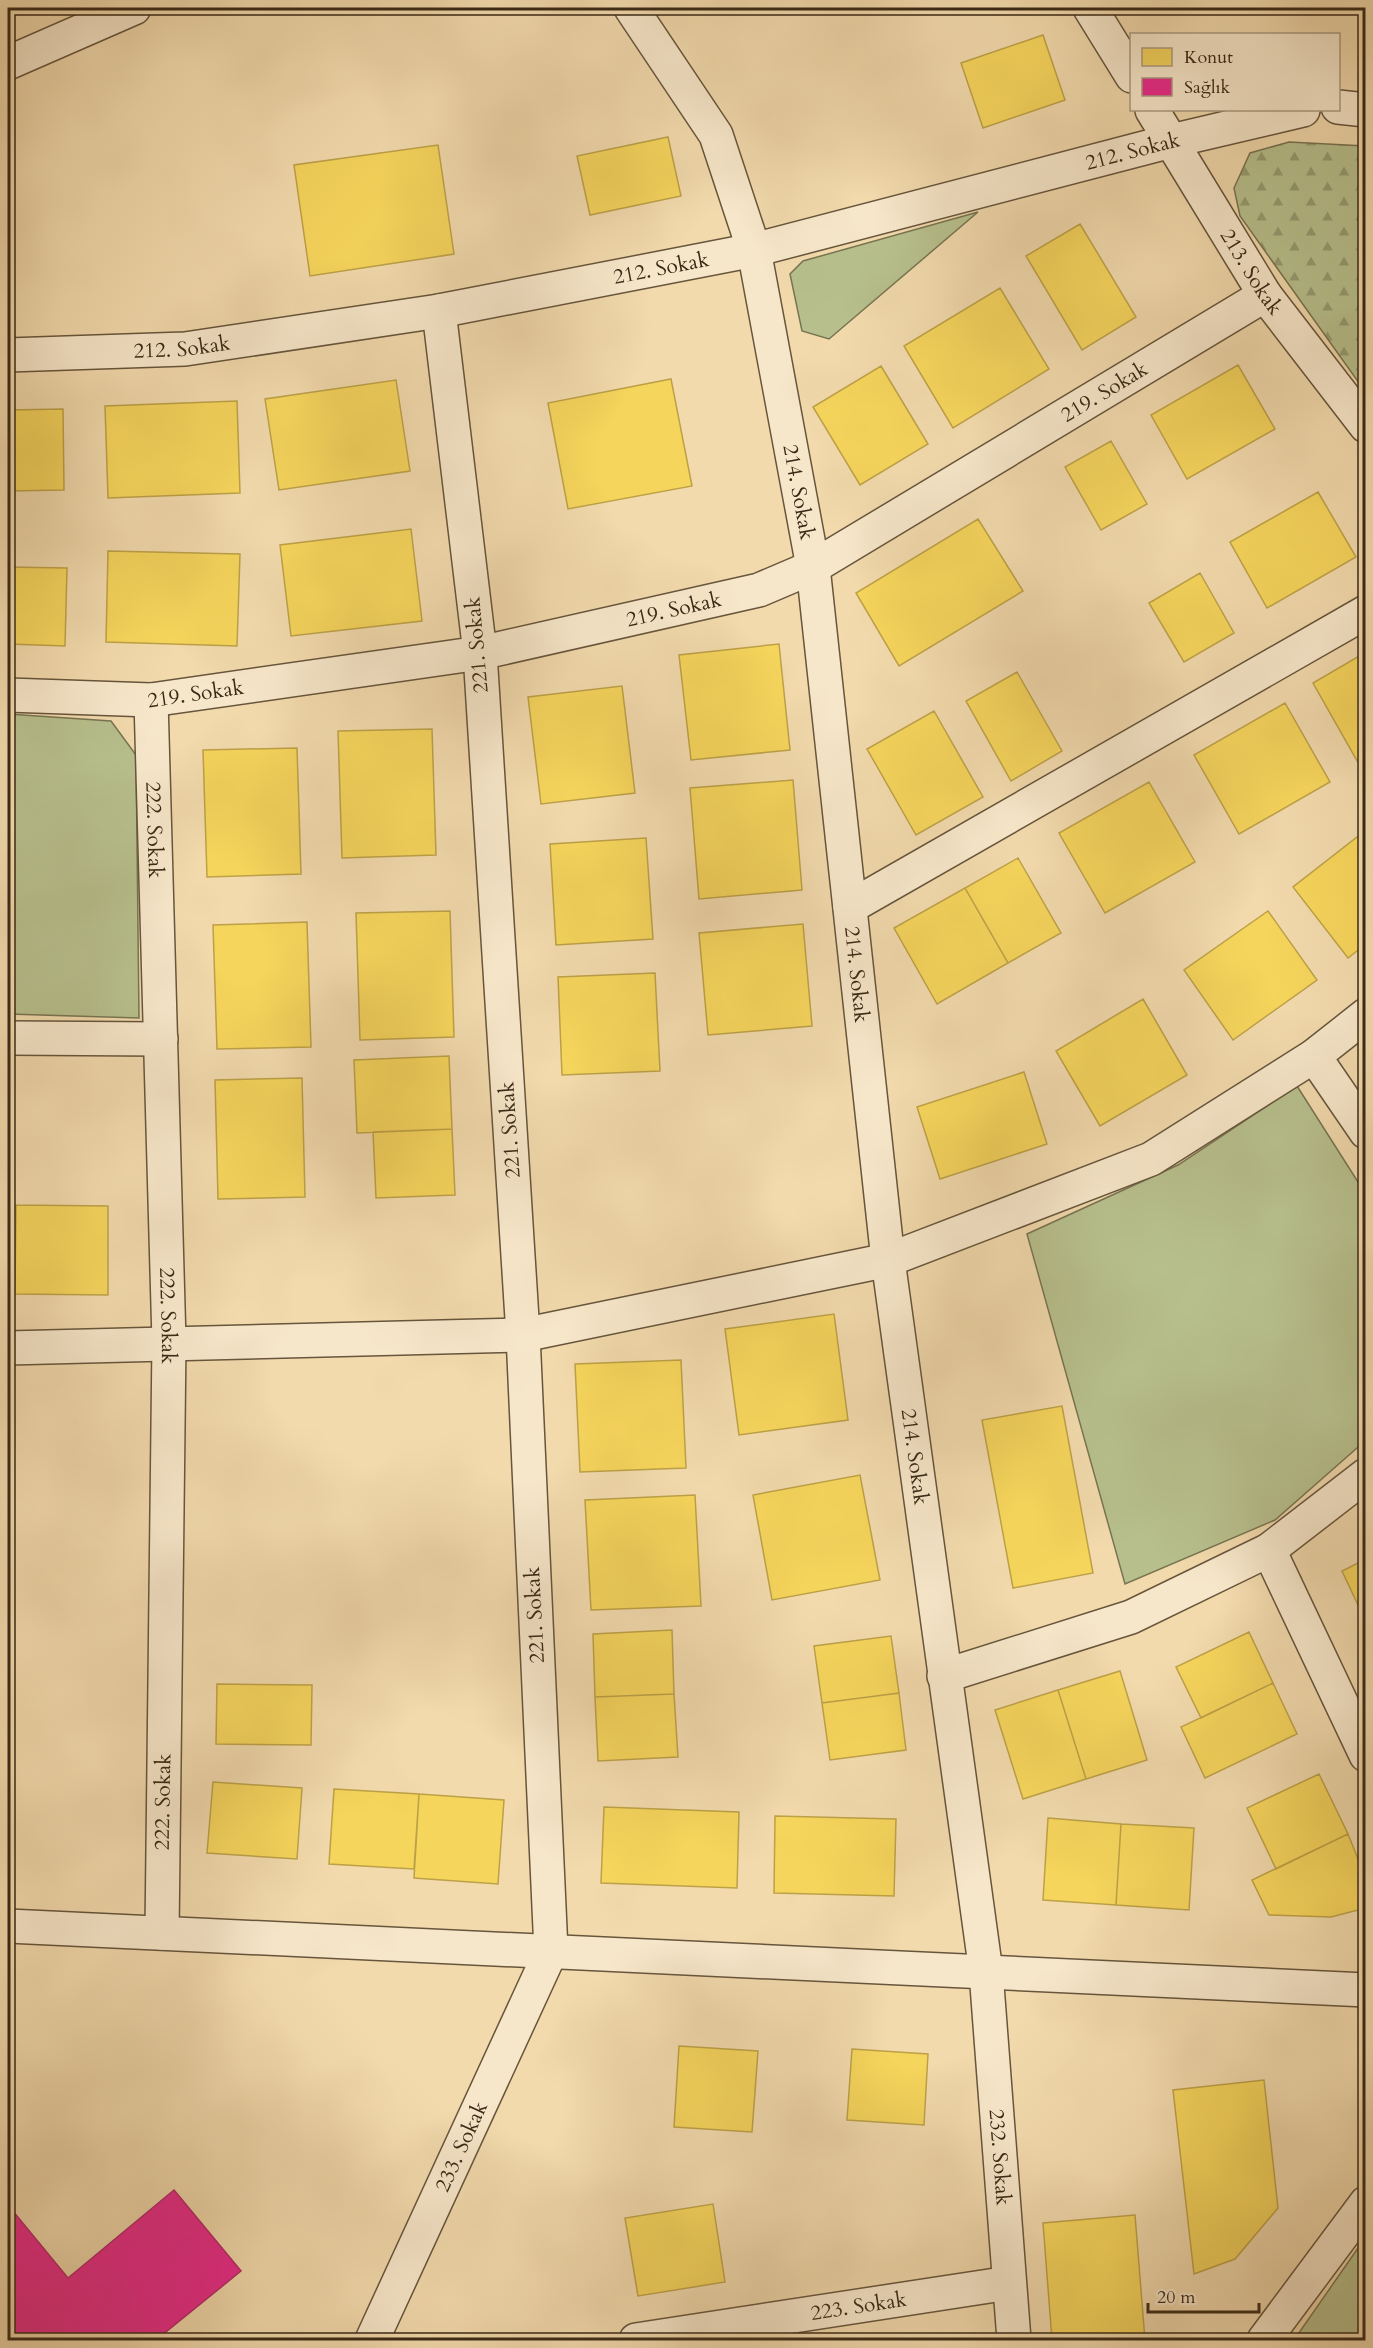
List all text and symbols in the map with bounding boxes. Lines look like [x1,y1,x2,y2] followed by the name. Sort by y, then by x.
[1130,33,1340,111] legend
[1184,45,1233,70] text: Konut
[1184,75,1231,100] text: Sağlık
[1082,125,1183,177] street label: 212. Sokak
[1213,223,1290,322] street label: 213. Sokak
[611,244,712,291] street label: 212. Sokak
[133,328,233,365] street label: 212. Sokak
[1055,354,1154,429] street label: 219. Sokak
[776,442,822,543] street label: 214. Sokak
[623,584,725,634] street label: 219. Sokak
[458,595,496,694] street label: 221. Sokak
[146,672,246,715] street label: 219. Sokak
[139,781,171,879] street label: 222. Sokak
[837,925,877,1025] street label: 214. Sokak
[492,1080,528,1179] street label: 221. Sokak
[152,1267,184,1365] street label: 222. Sokak
[894,1407,936,1507] street label: 214. Sokak
[518,1565,552,1664] street label: 221. Sokak
[148,1753,178,1851] street label: 222. Sokak
[428,2096,495,2197] street label: 233. Sokak
[982,2108,1018,2207] street label: 232. Sokak
[1148,2276,1259,2314] scale bar
[808,2284,909,2328] street label: 223. Sokak
[1157,2285,1196,2310] text: 20 m

